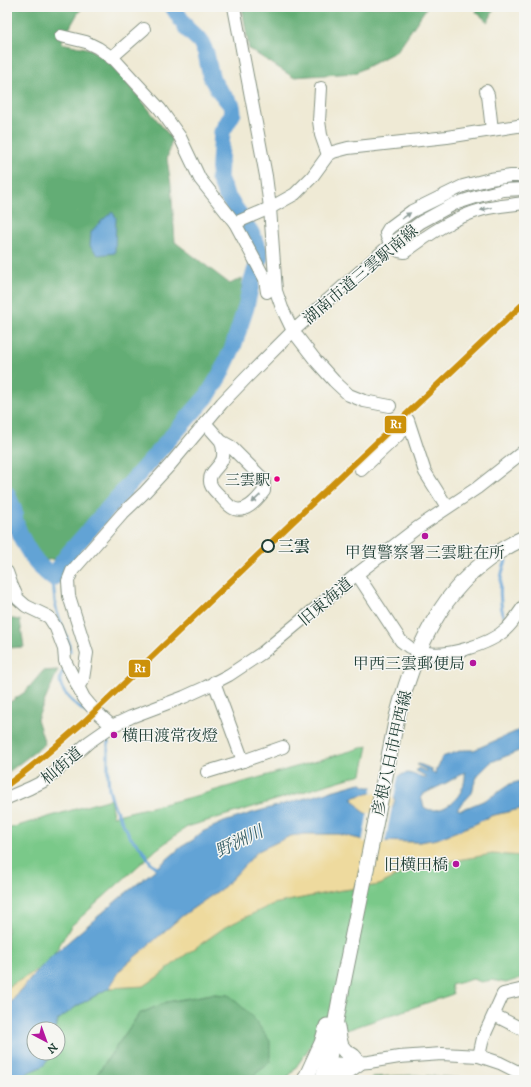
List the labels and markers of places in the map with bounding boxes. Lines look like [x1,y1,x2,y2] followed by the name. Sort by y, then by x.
[225,471,270,490] place label: 三雲駅
[272,474,282,484] marker: 三雲駅
[420,531,430,541] marker: 甲賀警察署三雲駐在所
[278,537,310,557] place label: 三雲
[261,539,275,553] marker: 三雲
[345,543,505,563] place label: 甲賀警察署三雲駐在所
[353,654,465,674] place label: 甲西三雲郵便局
[468,658,478,668] marker: 甲西三雲郵便局
[122,726,218,746] place label: 横田渡常夜燈
[109,730,119,740] marker: 横田渡常夜燈
[384,855,448,875] place label: 旧横田橋
[451,859,461,869] marker: 旧横田橋

